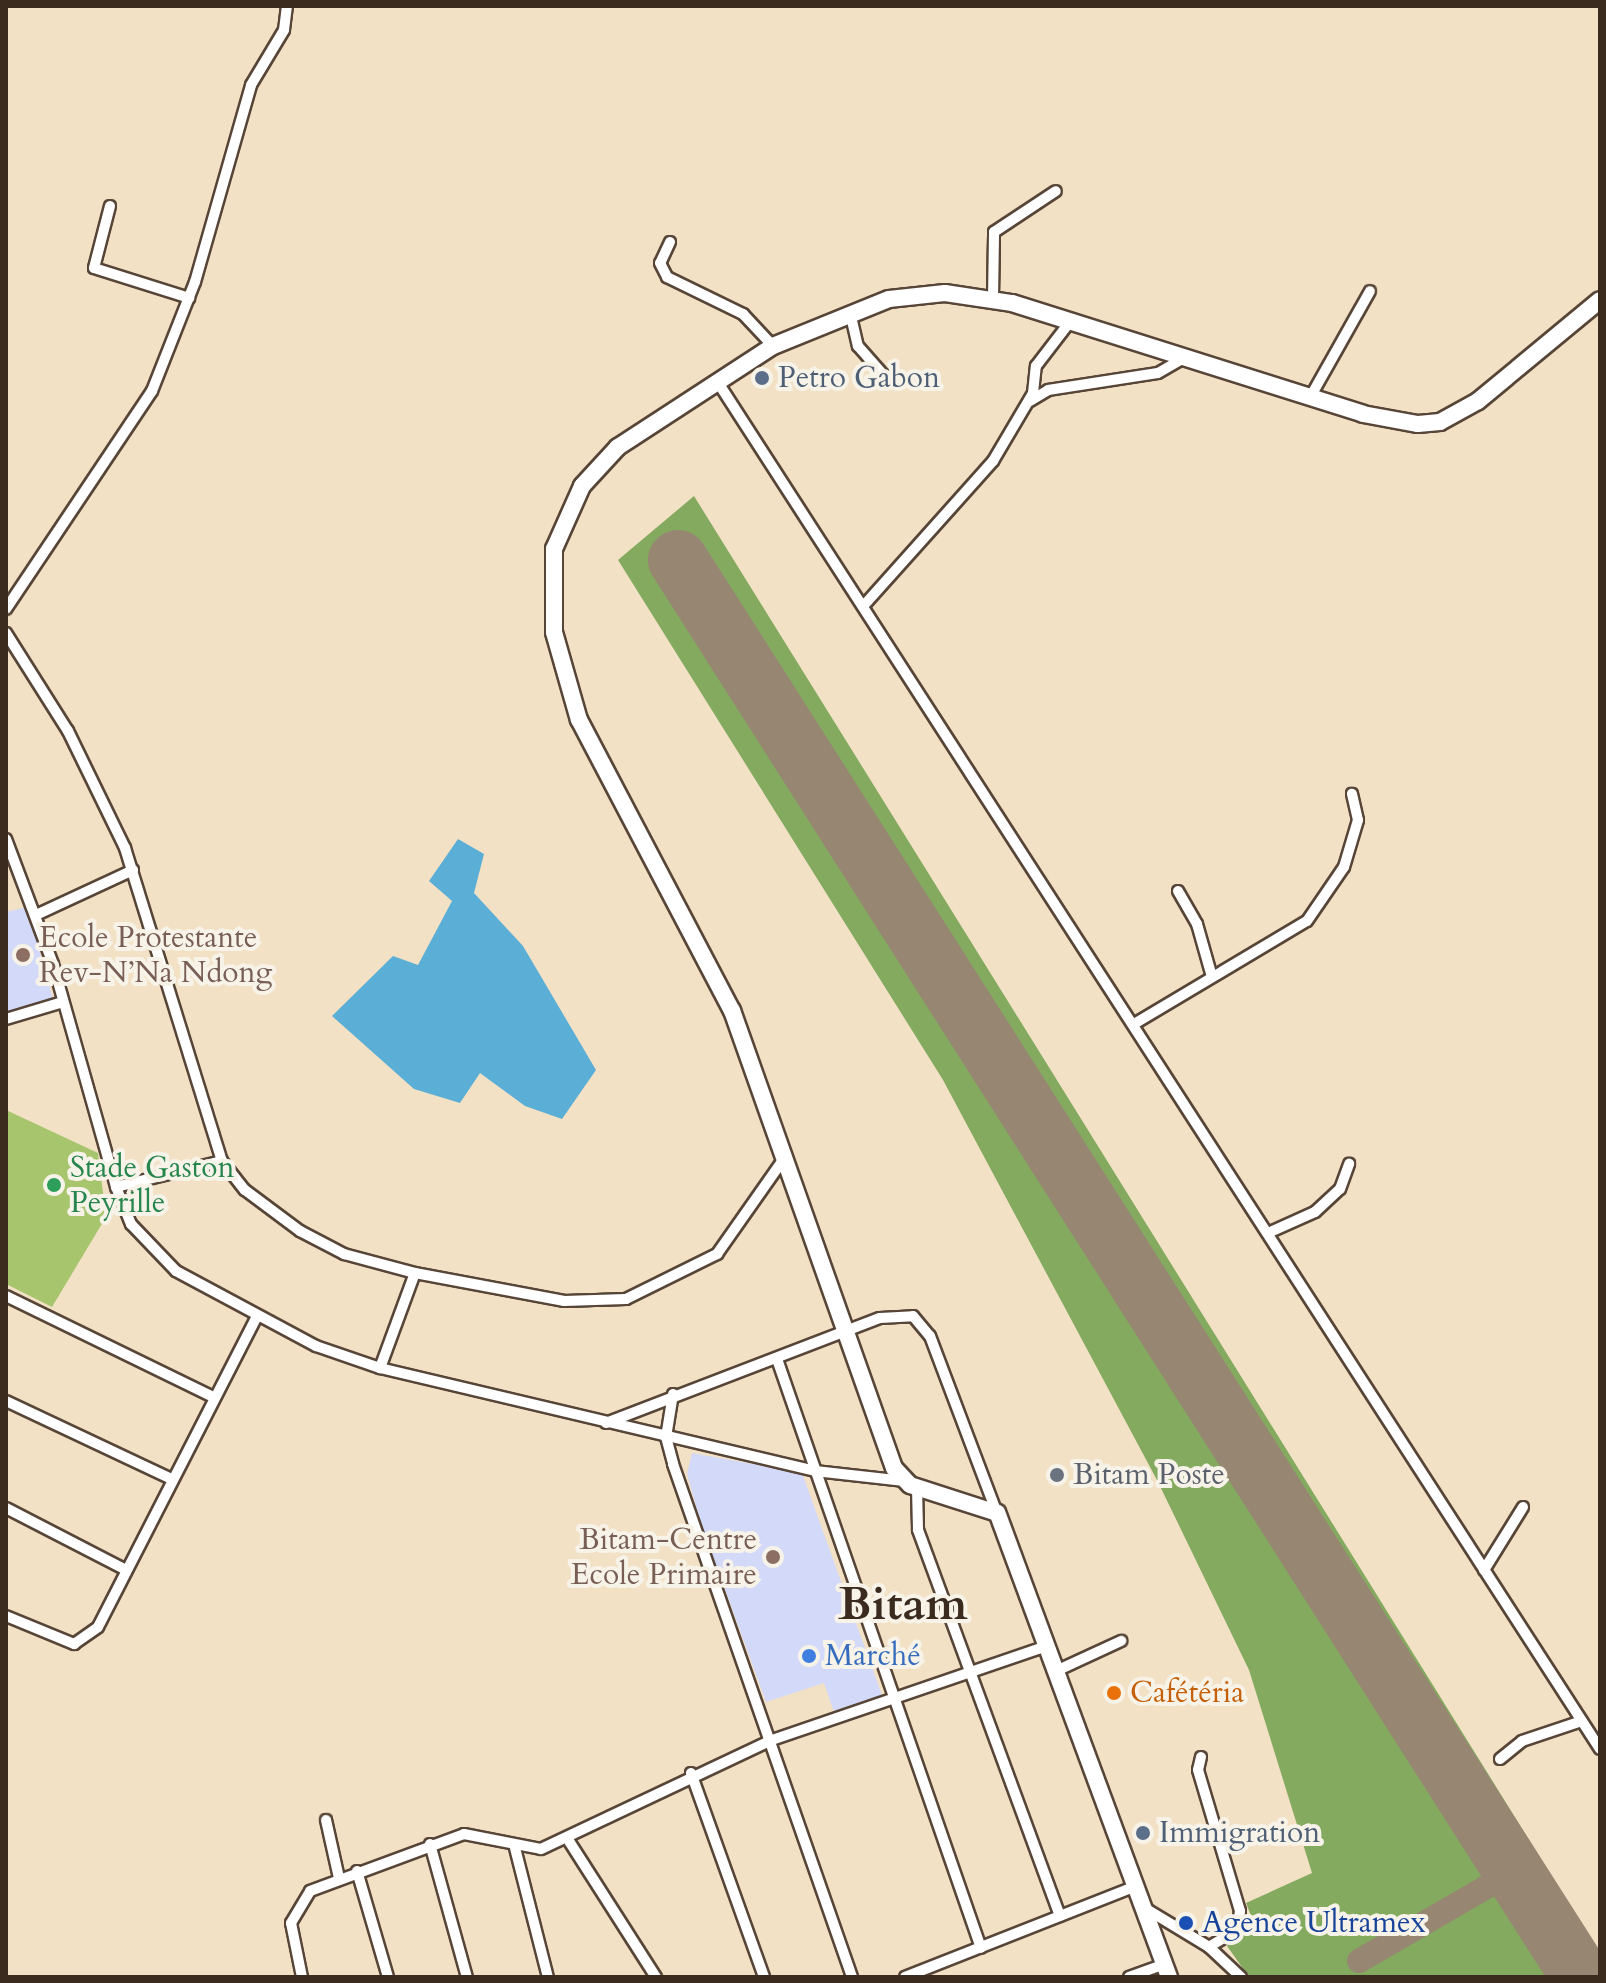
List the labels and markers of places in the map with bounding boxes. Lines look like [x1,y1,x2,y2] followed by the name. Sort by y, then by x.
[778,360,940,396] place label: Petro Gabon
[753,369,771,387] marker: Petro Gabon
[39,920,272,990] place label: Ecole Protestante Rev-N’Na Ndong
[14,946,32,964] marker: Ecole Protestante Rev-N’Na Ndong
[70,1150,235,1220] place label: Stade Gaston Peyrille
[45,1176,63,1194] marker: Stade Gaston Peyrille
[1073,1457,1225,1493] place label: Bitam Poste
[1048,1466,1066,1484] marker: Bitam Poste
[571,1522,757,1592] place label: Bitam-Centre Ecole Primaire
[764,1548,782,1566] marker: Bitam-Centre Ecole Primaire
[825,1638,921,1674] place label: Marché
[800,1647,818,1665] marker: Marché
[1130,1675,1244,1711] place label: Cafétéria
[1105,1684,1123,1702] marker: Cafétéria
[1159,1815,1320,1851] place label: Immigration
[1134,1824,1152,1842] marker: Immigration
[1202,1905,1426,1941] place label: Agence Ultramex
[1177,1914,1195,1932] marker: Agence Ultramex

